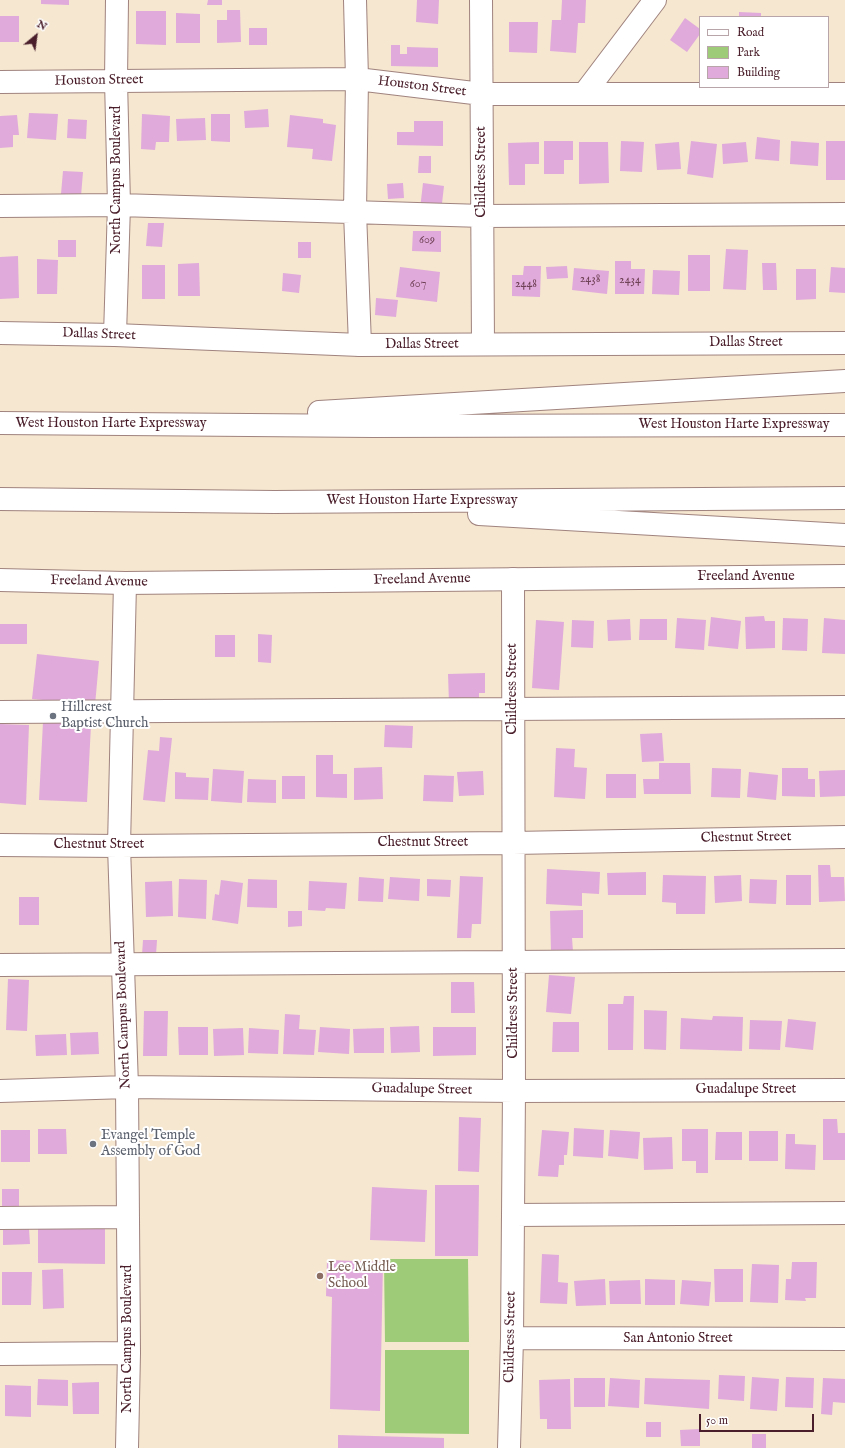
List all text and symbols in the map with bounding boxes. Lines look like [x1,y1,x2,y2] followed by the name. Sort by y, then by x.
[16,16,56,56] north arrow
[699,16,829,88] legend
[34,17,49,34] text: N
[737,25,764,40] text: Road
[737,45,760,60] text: Park
[737,65,780,80] text: Building
[54,72,144,90] street label: Houston Street
[377,73,467,101] street label: Houston Street
[109,106,125,254] street label: North Campus Boulevard
[474,126,490,218] street label: Childress Street
[419,234,435,248] house number: 609
[580,273,600,287] house number: 2438
[619,274,641,288] house number: 2434
[410,278,426,292] house number: 607
[515,278,537,292] house number: 2448
[62,325,136,345] street label: Dallas Street
[709,335,783,351] street label: Dallas Street
[385,337,459,353] street label: Dallas Street
[15,416,207,432] street label: West Houston Harte Expressway
[638,417,830,433] street label: West Houston Harte Expressway
[326,493,518,509] street label: West Houston Harte Expressway
[697,569,795,585] street label: Freeland Avenue
[373,571,471,589] street label: Freeland Avenue
[50,573,148,591] street label: Freeland Avenue
[505,643,521,735] street label: Childress Street
[61,700,148,732] place label: Hillcrest Baptist Church
[48,711,58,721] marker: Hillcrest Baptist Church
[700,829,792,847] street label: Chestnut Street
[378,835,468,851] street label: Chestnut Street
[54,837,144,853] street label: Chestnut Street
[113,941,135,1089] street label: North Campus Boulevard
[506,967,522,1059] street label: Childress Street
[371,1081,473,1099] street label: Guadalupe Street
[696,1082,796,1098] street label: Guadalupe Street
[101,1128,200,1160] place label: Evangel Temple Assembly of God
[88,1139,98,1149] marker: Evangel Temple Assembly of God
[328,1260,396,1292] place label: Lee Middle School
[120,1265,136,1413] street label: North Campus Boulevard
[315,1271,325,1281] marker: Lee Middle School
[502,1291,520,1383] street label: Childress Street
[623,1331,733,1347] street label: San Antonio Street
[701,1406,816,1432] scale bar
[706,1413,728,1428] text: 50 m

